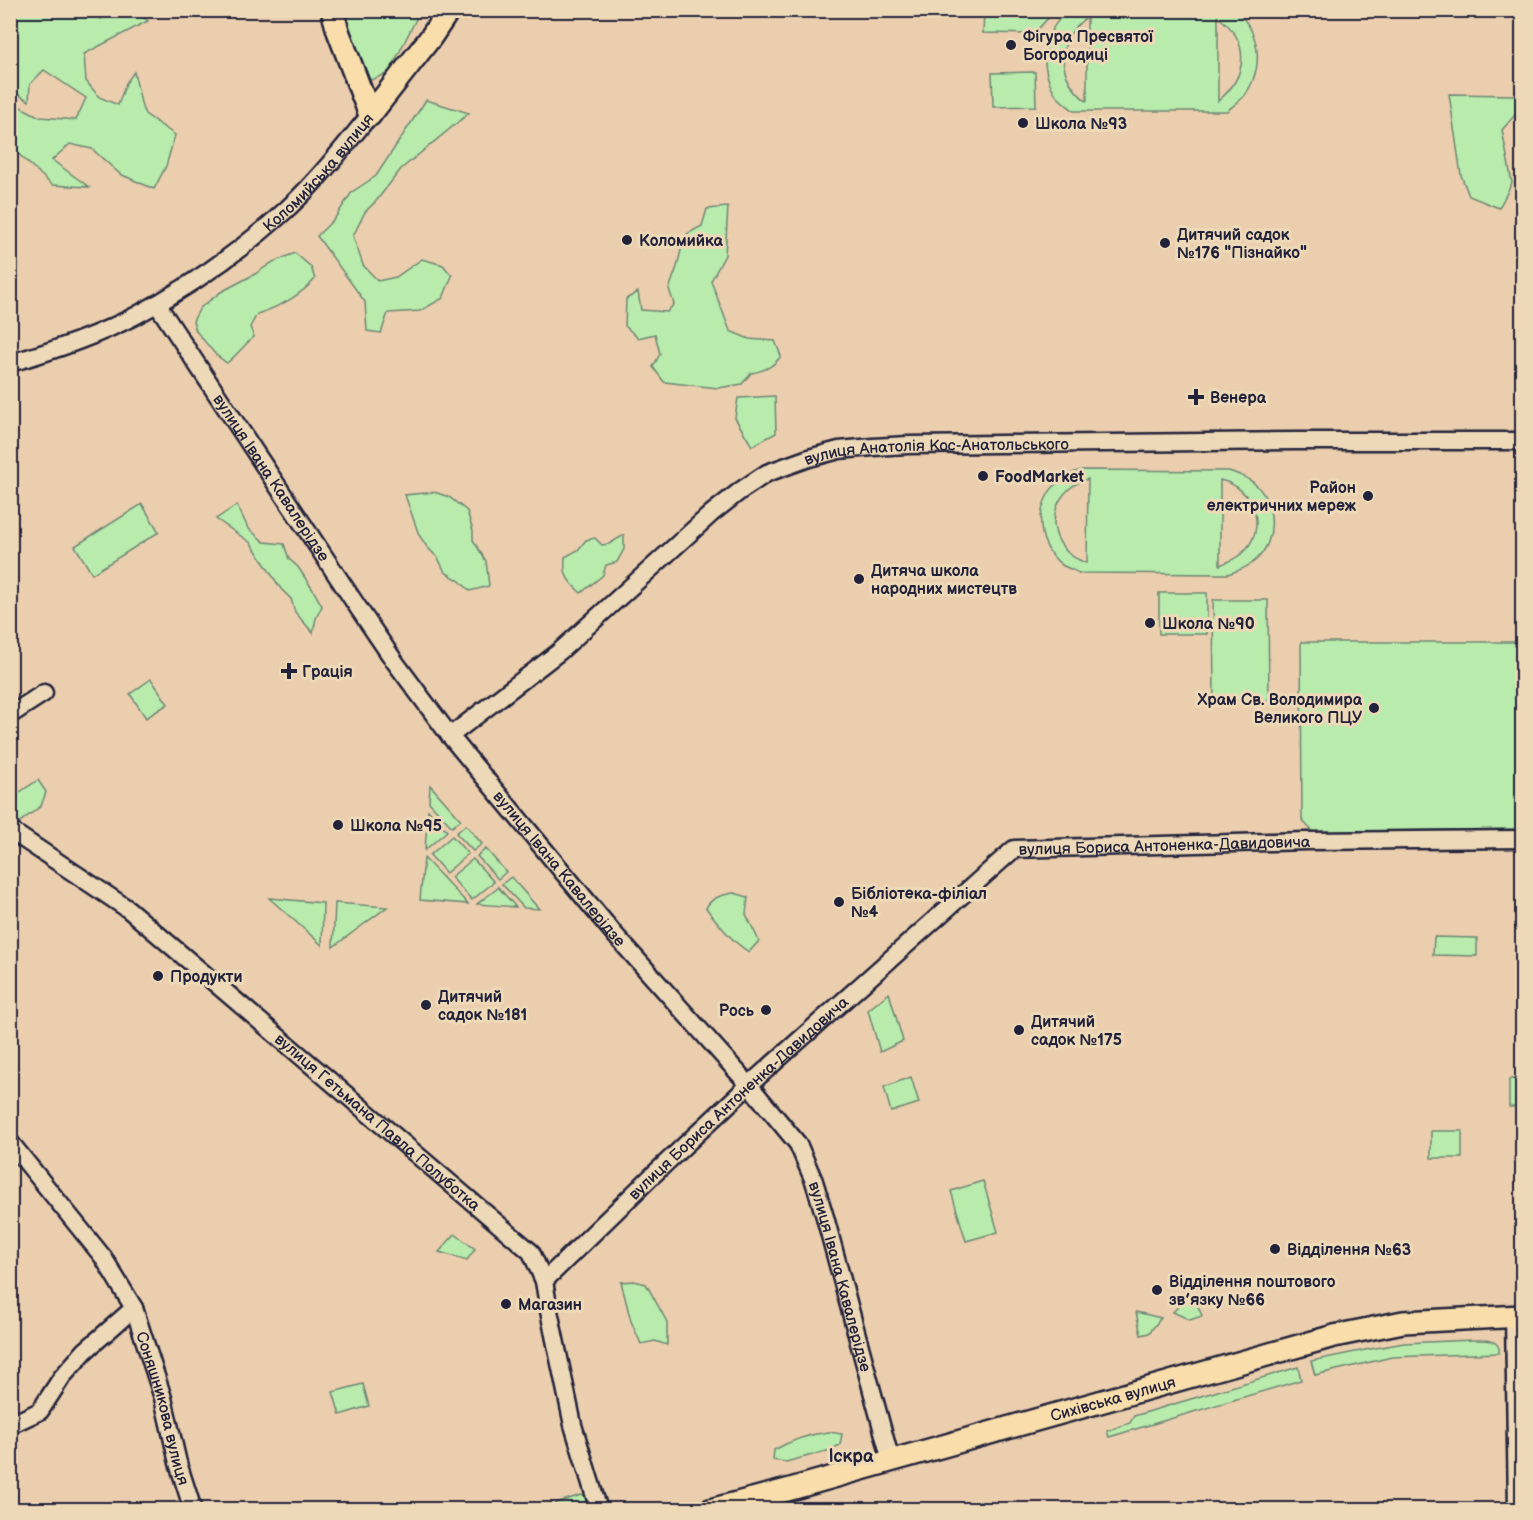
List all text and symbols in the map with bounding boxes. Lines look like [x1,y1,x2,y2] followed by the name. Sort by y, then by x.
[1023,28,1154,65] place label: Фігура Пресвятої Богородиці
[1004,38,1018,52] marker: Фігура Пресвятої Богородиці
[260,110,378,237] street label: Коломийська вулиця
[1035,115,1127,134] place label: Школа №93
[1016,116,1030,130] marker: Школа №93
[1177,226,1307,263] place label: Дитячий садок №176 "Пізнайко"
[639,232,724,251] place label: Коломийка
[620,233,634,247] marker: Коломийка
[1158,236,1172,250] marker: Дитячий садок №176 "Пізнайко"
[1187,388,1205,406] marker: Венера
[1210,389,1267,408] place label: Венера
[208,391,333,566] street label: вулиця Івана Кавалерідзе
[802,435,1069,470] street label: вулиця Анатолія Кос-Анатольського
[995,468,1084,487] place label: FoodMarket
[976,469,990,483] marker: FoodMarket
[1207,479,1357,516] place label: Район електричних мереж
[1361,489,1375,503] marker: Район електричних мереж
[871,562,1017,599] place label: Дитяча школа народних мистецтв
[852,572,866,586] marker: Дитяча школа народних мистецтв
[1162,615,1255,634] place label: Школа №90
[1143,616,1157,630] marker: Школа №90
[280,662,298,680] marker: Грація
[302,663,353,682] place label: Грація
[1197,691,1363,728] place label: Храм Св. Володимира Великого ПЦУ
[1367,701,1381,715] marker: Храм Св. Володимира Великого ПЦУ
[489,787,629,951] street label: вулиця Івана Кавалерідзе
[350,817,442,836] place label: Школа №95
[331,818,345,832] marker: Школа №95
[1018,833,1311,860] street label: вулиця Бориса Антоненка-Давидовича
[851,885,987,922] place label: Бібліотека-філіал №4
[832,895,846,909] marker: Бібліотека-філіал №4
[170,968,242,987] place label: Продукти
[151,969,165,983] marker: Продукти
[438,988,527,1025] place label: Дитячий садок №181
[625,993,853,1204] street label: вулиця Бориса Антоненка-Давидовича
[419,998,433,1012] marker: Дитячий садок №181
[719,1002,755,1021] place label: Рось
[759,1003,773,1017] marker: Рось
[1031,1013,1122,1050] place label: Дитячий садок №175
[1012,1023,1026,1037] marker: Дитячий садок №175
[270,1030,484,1216] street label: вулиця Гетьмана Павла Полуботка
[804,1180,875,1374] street label: вулиця Івана Кавалерідзе
[1287,1241,1411,1260] place label: Відділення №63
[1268,1242,1282,1256] marker: Відділення №63
[1169,1273,1336,1310] place label: Відділення поштового зв’язку №66
[1150,1283,1164,1297] marker: Відділення поштового зв’язку №66
[518,1296,582,1315] place label: Магазин
[499,1297,513,1311] marker: Магазин
[131,1330,192,1488] street label: Соняшникова вулиця
[1048,1373,1178,1426] street label: Сихівська вулиця
[829,1446,874,1467] district label: Іскра

